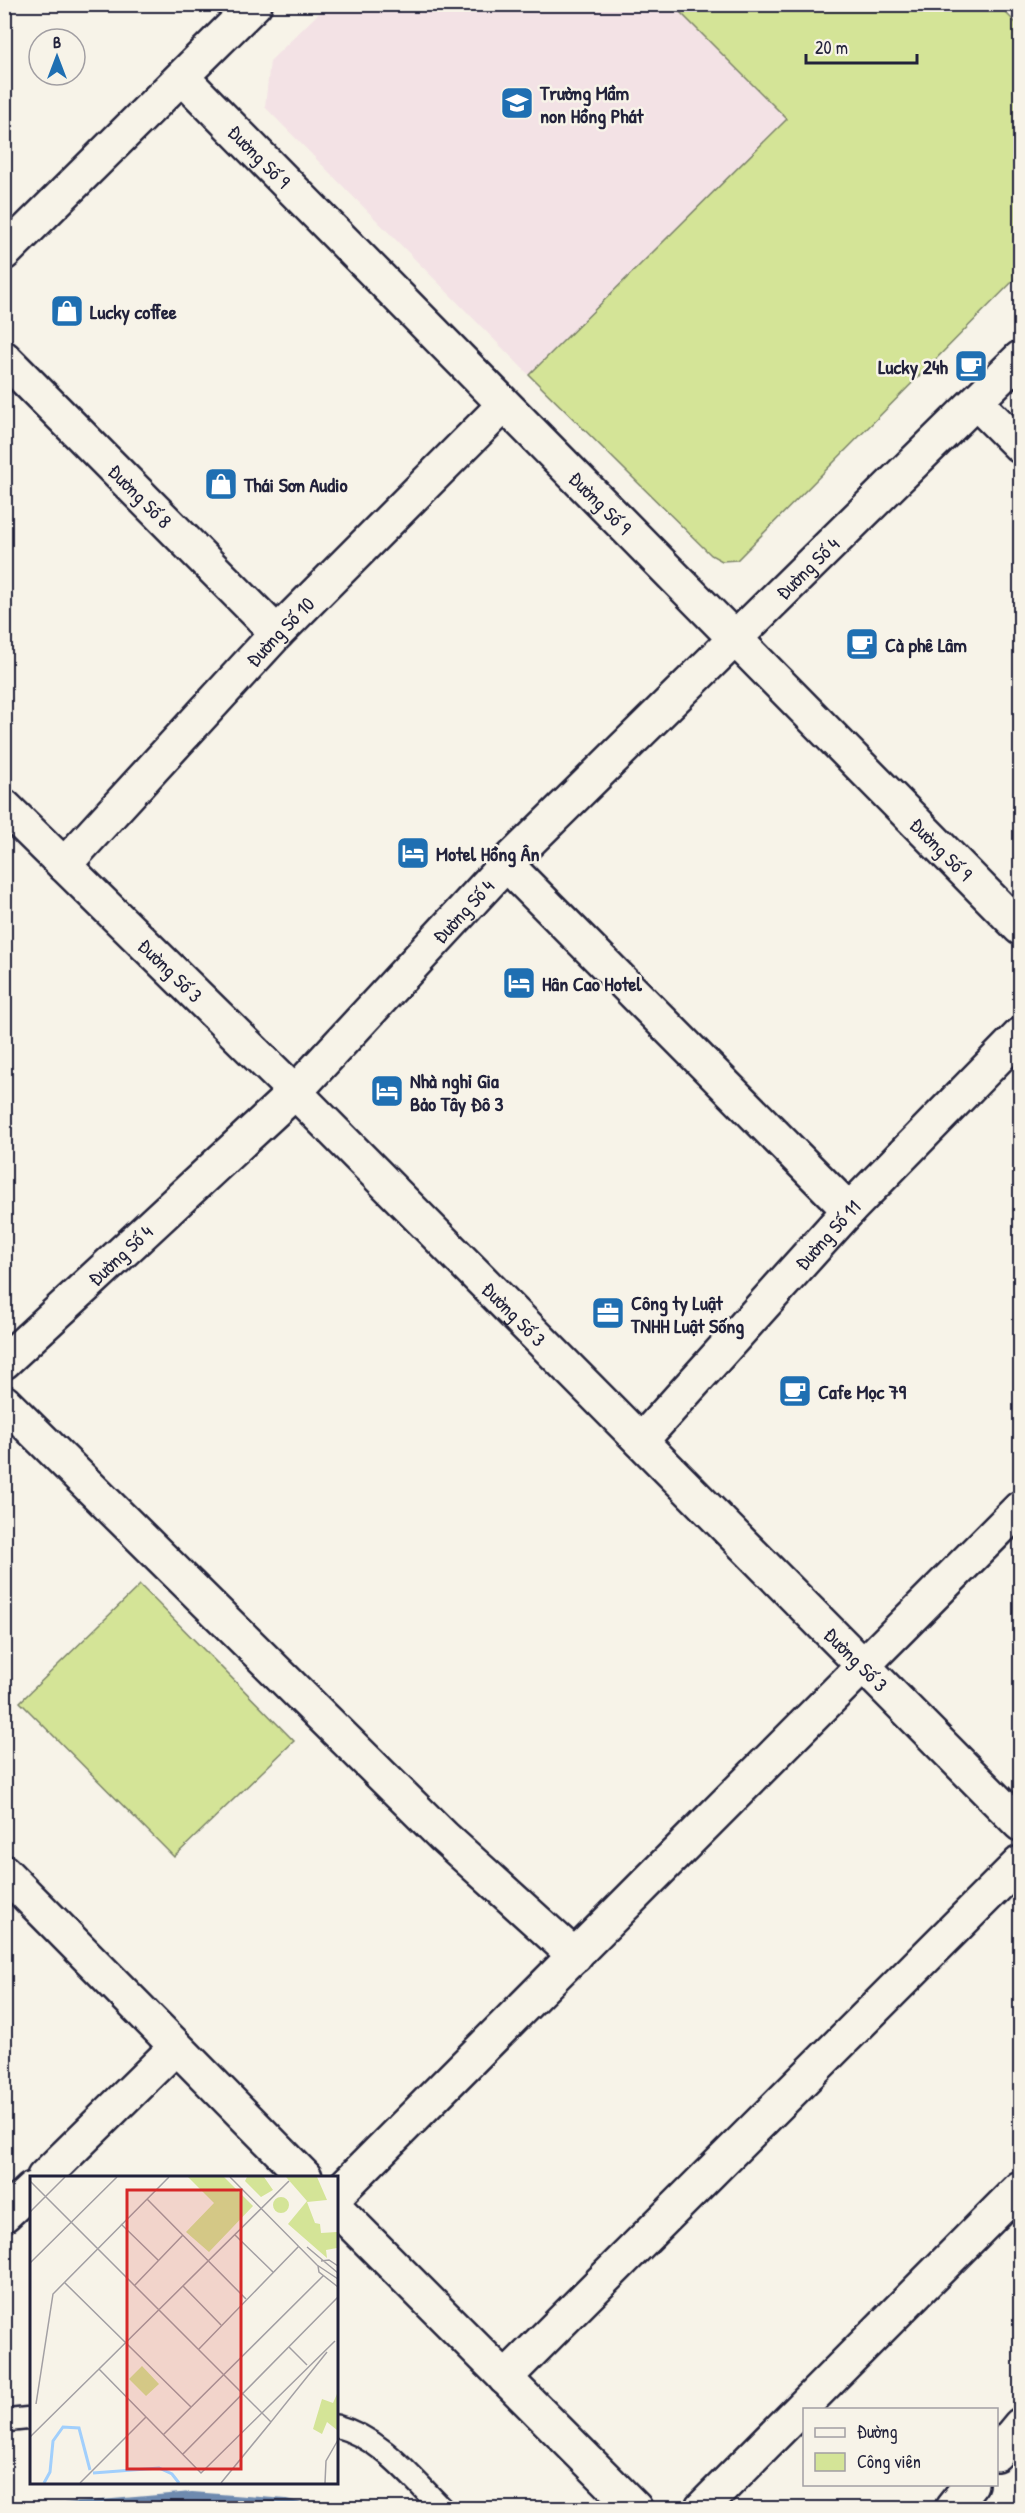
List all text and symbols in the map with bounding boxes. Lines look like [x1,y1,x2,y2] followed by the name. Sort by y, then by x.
[27,27,87,87] north arrow
[806,27,917,65] scale bar
[53,31,61,53] text: B
[815,35,848,60] text: 20 m
[539,79,645,130] place label: Trường Mầm non Hồng Phát
[499,85,535,121] school or university icon: Trường Mầm non Hồng Phát
[223,119,297,194] street label: Đường Số 9
[49,293,85,329] shop icon: Lucky coffee
[90,298,177,326] place label: Lucky coffee
[953,348,989,384] cafe icon: Lucky 24h
[878,353,949,381] place label: Lucky 24h
[103,458,178,534] street label: Đường Số 8
[564,465,638,540] street label: Đường Số 9
[203,466,239,502] shop icon: Thái Sơn Audio
[243,471,348,498] place label: Thái Sơn Audio
[769,530,845,605] street label: Đường Số 4
[239,590,320,672] street label: Đường Số 10
[844,626,880,662] cafe icon: Cà phê Lâm
[885,631,967,659] place label: Cà phê Lâm
[905,811,979,886] street label: Đường Số 9
[395,835,431,871] hotel icon: Motel Hồng Ân
[436,840,539,868] place label: Motel Hồng Ân
[426,873,500,949] street label: Đường Số 4
[133,932,209,1008] street label: Đường Số 3
[501,965,537,1001] hotel icon: Hân Cao Hotel
[542,970,643,997] place label: Hân Cao Hotel
[410,1067,504,1118] place label: Nhà nghỉ Gia Bảo Tây Đô 3
[369,1073,405,1109] hotel icon: Nhà nghỉ Gia Bảo Tây Đô 3
[788,1193,866,1275] street label: Đường Số 11
[82,1218,158,1291] street label: Đường Số 4
[477,1276,552,1352] street label: Đường Số 3
[630,1289,744,1340] place label: Công ty Luật TNHH Luật Sống
[590,1295,626,1331] office icon: Công ty Luật TNHH Luật Sống
[777,1373,813,1409] cafe icon: Cafe Mọc 79
[818,1378,907,1405] place label: Cafe Mọc 79
[819,1621,894,1697] street label: Đường Số 3
[30,2176,338,2483] inset map
[803,2408,998,2486] legend
[857,2419,898,2444] text: Đường
[857,2449,921,2474] text: Công viên

